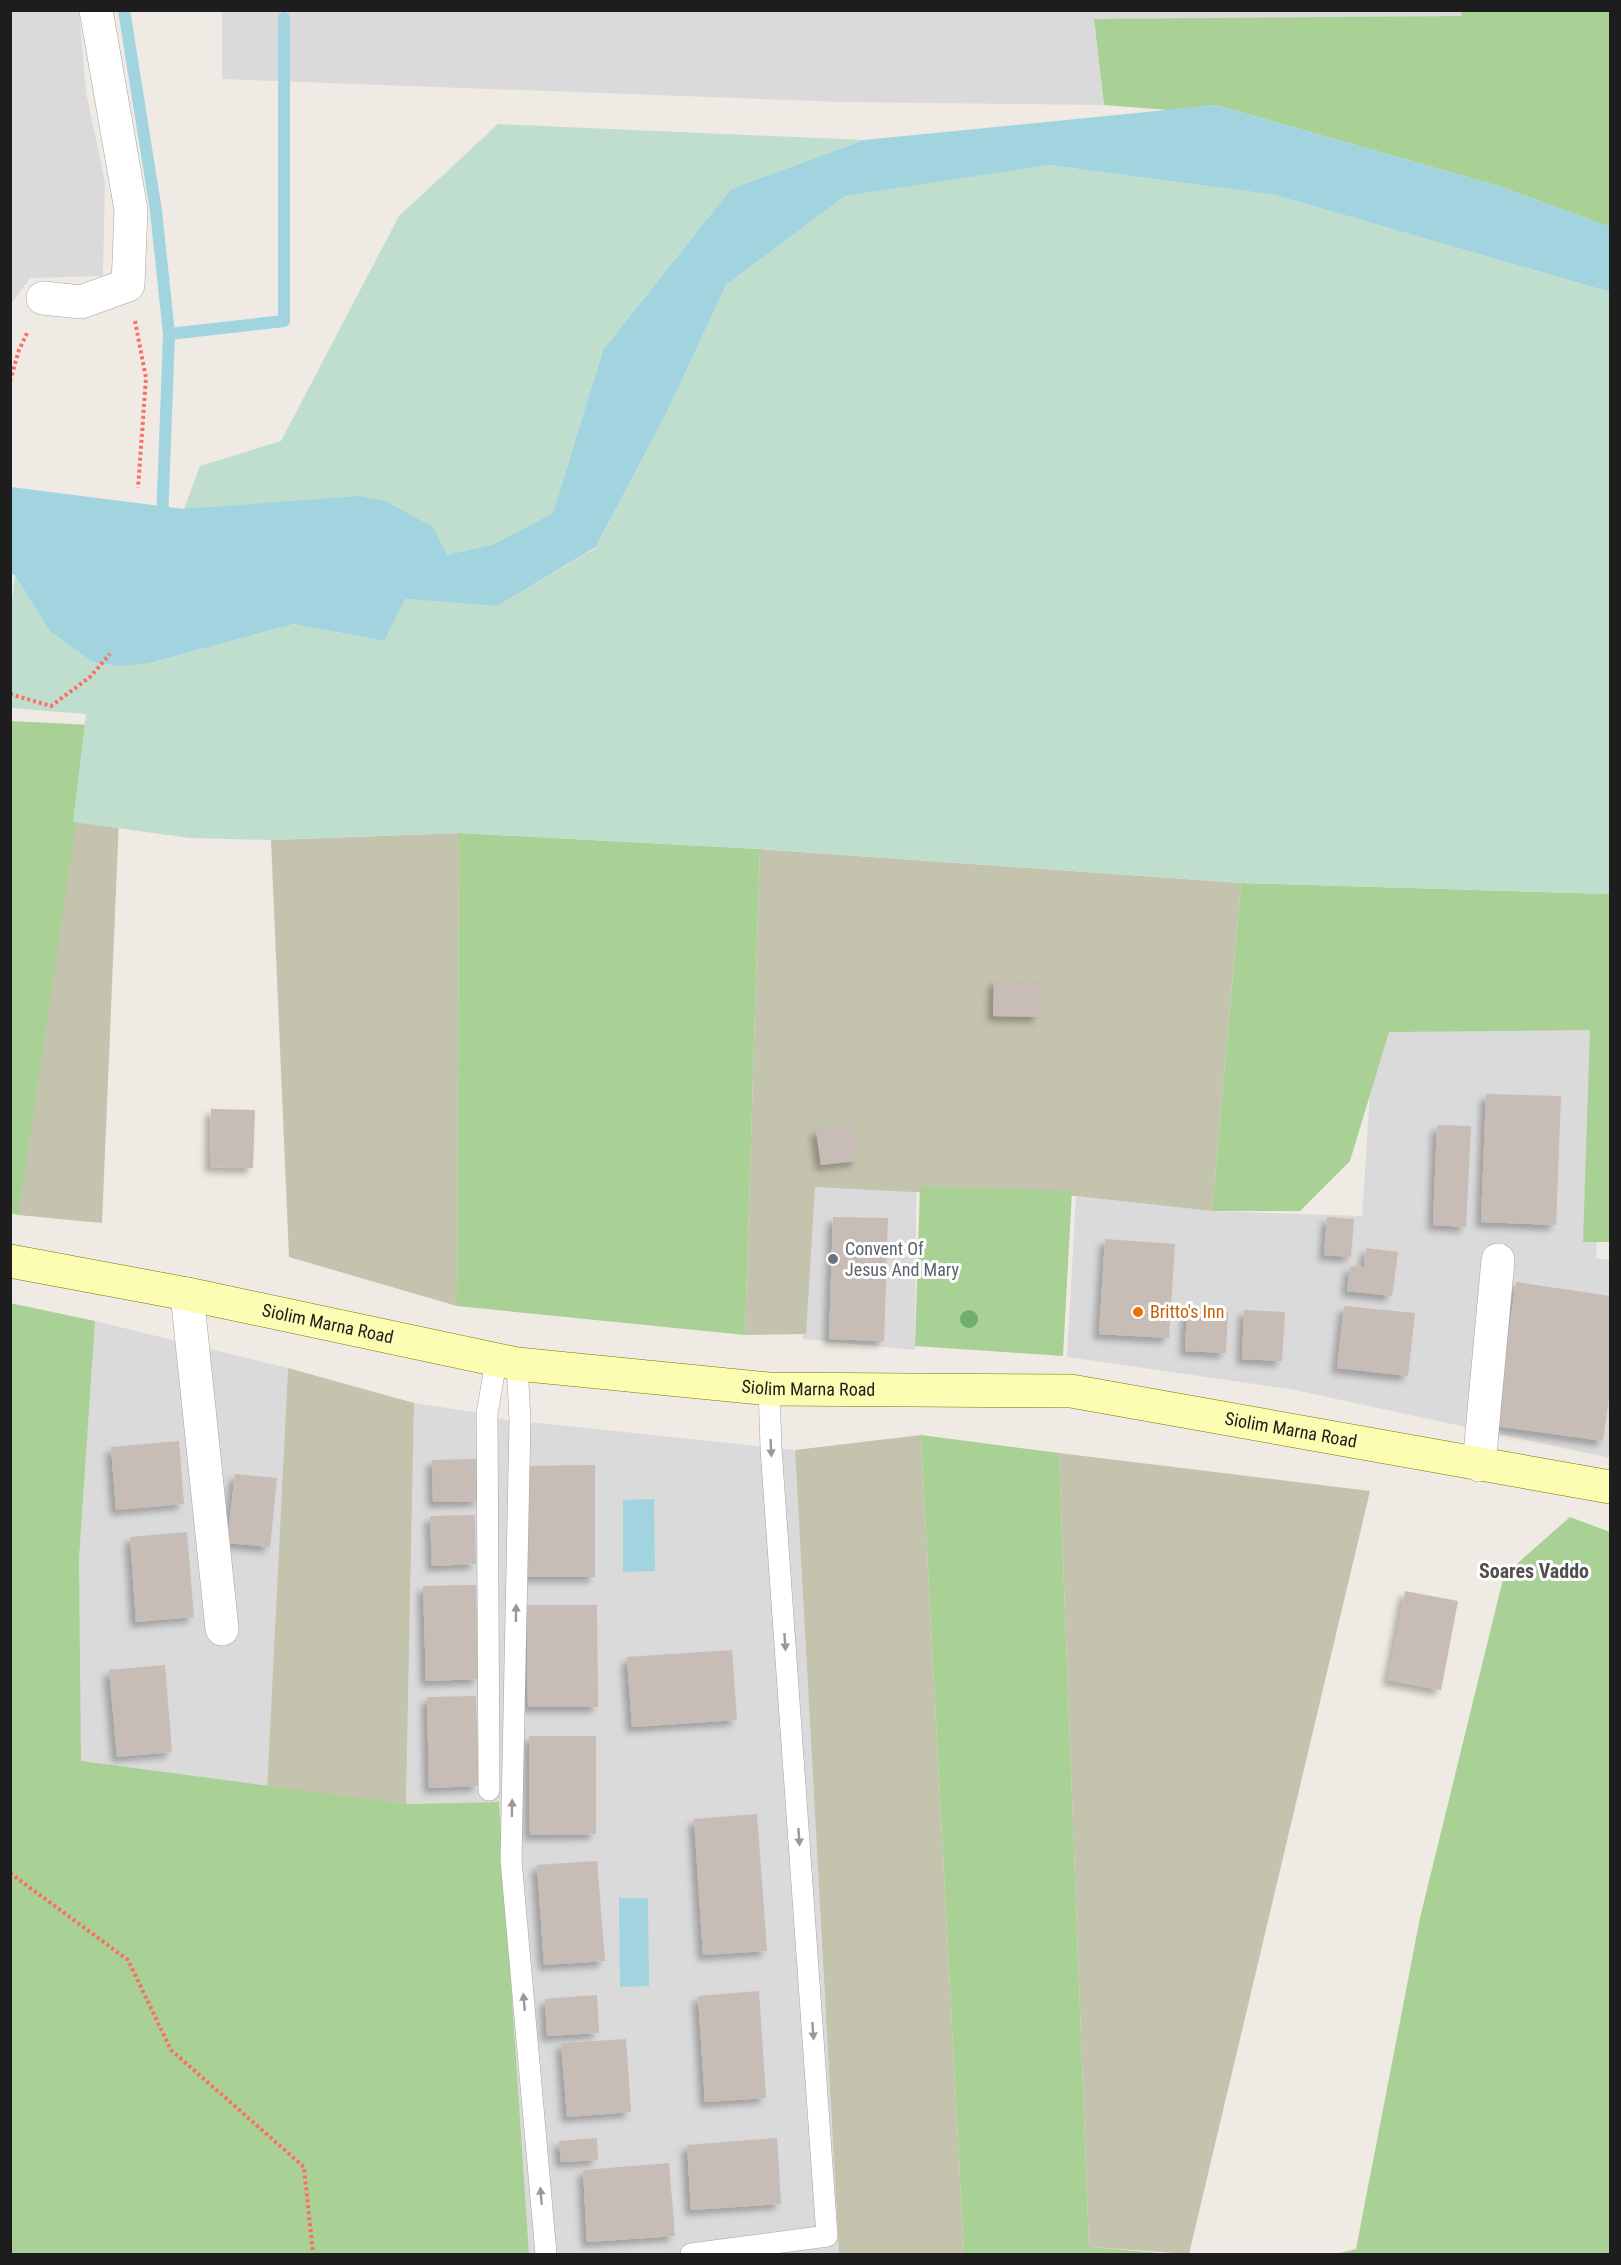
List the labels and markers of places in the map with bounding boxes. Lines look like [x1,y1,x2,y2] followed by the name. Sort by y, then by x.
[845,1238,959,1280] place label: Convent Of Jesus And Mary
[826,1252,840,1266] marker: Convent Of Jesus And Mary
[1150,1301,1224,1322] place label: Britto's Inn
[1131,1305,1145,1319] marker: Britto's Inn

